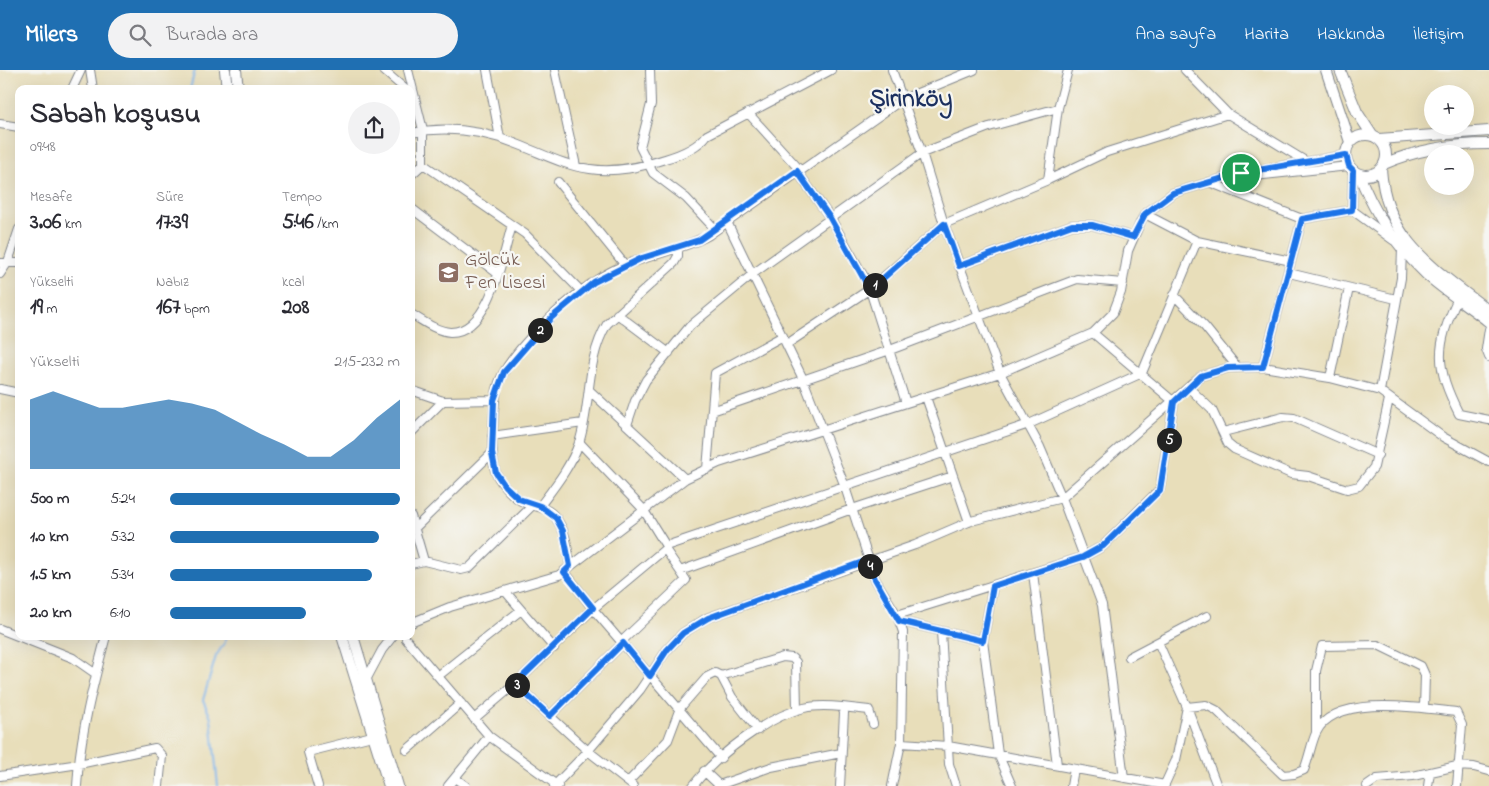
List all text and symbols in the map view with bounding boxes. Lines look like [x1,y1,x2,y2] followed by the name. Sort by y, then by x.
[108,13,458,58] search box
[25,18,78,53] text: Milers
[126,21,154,49] icon: search
[166,22,258,49] text: Burada ara
[1135,22,1216,48] text: Ana sayfa
[1244,22,1289,48] text: Harita
[1317,22,1385,48] text: Hakkında
[1413,22,1464,48] text: İletişim
[870,82,953,119] district label: Şirinköy
[1424,85,1474,195] map controls
[1424,85,1474,135] button: +
[30,95,201,136] text: Sabah koşusu
[348,102,400,154] button: share
[30,135,56,159] text: 09:48
[1424,145,1474,195] button: −
[1220,152,1262,194] pin
[1227,159,1255,187] icon: arrive
[30,187,72,208] text: Mesafe
[156,187,184,208] text: Süre
[282,187,322,208] text: Tempo
[30,208,61,238] text: 3.06
[156,208,188,238] text: 17:39
[282,208,314,238] text: 5:46
[61,214,82,235] text: km
[314,214,339,235] text: /km
[464,246,546,298] place label: Gölcük Fen Lisesi
[437,260,461,284] school or university icon: Gölcük Fen Lisesi
[30,272,74,293] text: Yükselti
[156,272,189,293] text: Nabız
[282,272,304,293] text: kcal
[862,272,888,298] pin: 1
[873,275,878,296] text: 1
[30,293,43,323] text: 19
[156,293,181,323] text: 167
[282,293,309,323] text: 208
[43,299,57,320] text: m
[181,299,210,320] text: bpm
[528,318,552,342] pin: 2
[537,320,544,341] text: 2
[30,350,80,374] text: Yükselti
[334,350,400,374] text: 215–232 m
[1156,428,1182,452] pin: 5
[1165,430,1174,451] text: 5
[30,487,69,511] text: 500 m
[110,487,135,511] text: 5:24
[30,525,69,549] text: 1.0 km
[110,525,135,549] text: 5:32
[858,554,882,578] pin: 4
[868,556,873,577] text: 4
[30,563,71,587] text: 1.5 km
[110,563,134,587] text: 5:34
[30,601,72,625] text: 2.0 km
[110,601,130,625] text: 6:10
[504,672,530,698] pin: 3
[515,675,520,696] text: 3

